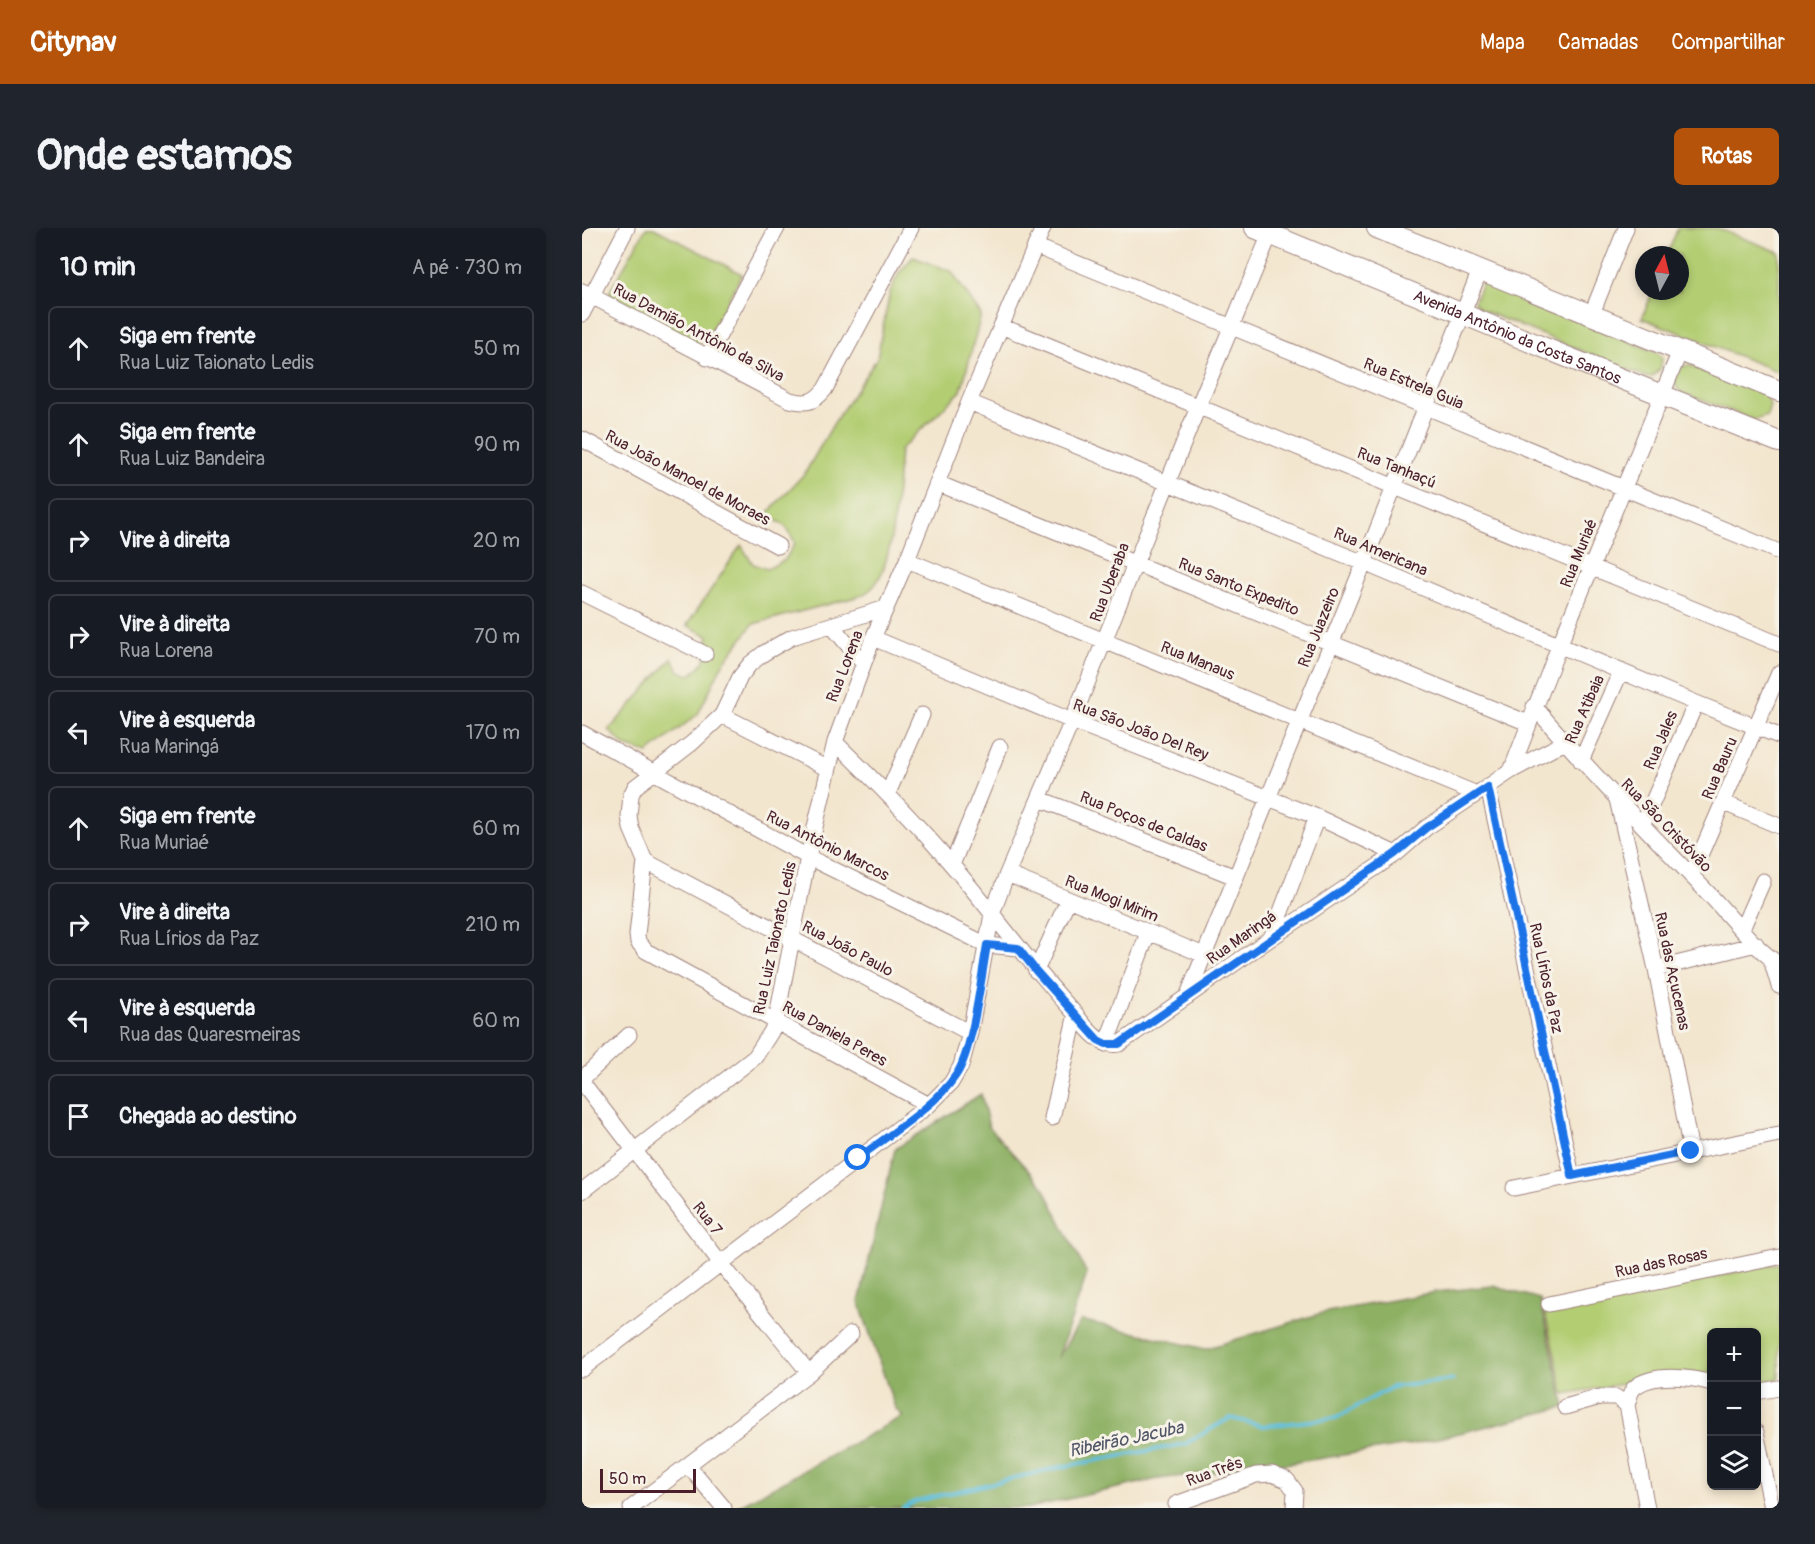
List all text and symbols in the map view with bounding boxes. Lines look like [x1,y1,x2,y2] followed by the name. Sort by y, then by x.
[30,25,117,60] text: Citynav
[1480,29,1525,56] text: Mapa
[1558,29,1638,56] text: Camadas
[1671,29,1785,56] text: Compartilhar
[1674,128,1779,185] button: Rotas
[36,130,292,182] text: Onde estamos
[1635,246,1689,300] north arrow
[60,251,136,283] text: 10 min
[412,255,522,280] text: A pé · 730 m
[610,279,788,387] street label: Rua Damião Antônio da Silva
[1410,286,1624,389] street label: Avenida Antônio da Costa Santos
[119,322,255,350] text: Siga em frente
[62,332,95,365] icon: ahead
[473,336,520,361] text: 50 m
[119,350,314,375] text: Rua Luiz Taionato Ledis
[1360,354,1467,414] street label: Rua Estrela Guia
[119,418,255,446] text: Siga em frente
[602,426,773,530] street label: Rua João Manoel de Moraes
[62,428,95,461] icon: ahead
[474,432,520,457] text: 90 m
[1354,443,1439,493] street label: Rua Tanhaçú
[119,446,265,471] text: Rua Luiz Bandeira
[1556,516,1602,591] street label: Rua Muriaé
[1330,523,1431,581] street label: Rua Americana
[62,524,95,557] icon: right
[119,526,230,554] text: Vire à direita
[473,528,520,553] text: 20 m
[1086,540,1134,625] street label: Rua Uberaba
[1175,554,1302,620] street label: Rua Santo Expedito
[1294,584,1344,670] street label: Rua Juazeiro
[119,610,230,638] text: Vire à direita
[62,620,95,653] icon: right
[474,624,520,649] text: 70 m
[822,628,868,705] street label: Rua Lorena
[1158,637,1238,685] street label: Rua Manaus
[119,638,213,663] text: Rua Lorena
[1561,672,1609,747] street label: Rua Atibaia
[1070,695,1211,765] street label: Rua São João Del Rey
[119,706,255,734] text: Vire à esquerda
[1640,708,1682,773] street label: Rua Jales
[62,716,95,749] icon: left
[466,720,520,745] text: 170 m
[119,734,219,759] text: Rua Maringá
[1698,734,1742,803] street label: Rua Bauru
[1616,775,1716,877] street label: Rua São Cristóvão
[1077,787,1210,857] street label: Rua Poços de Caldas
[119,802,255,830] text: Siga em frente
[763,806,892,885] street label: Rua Antônio Marcos
[62,812,95,845] icon: ahead
[473,816,520,841] text: 60 m
[119,830,209,855] text: Rua Muriaé
[749,860,801,1017] street label: Rua Luiz Taionato Ledis
[1062,871,1161,927] street label: Rua Mogi Mirim
[119,898,230,926] text: Vire à direita
[1203,907,1280,969] street label: Rua Maringá
[62,908,95,941] icon: right
[1650,910,1694,1032] street label: Rua das Açucenas
[465,912,520,937] text: 210 m
[798,916,897,982] street label: Rua João Paulo
[1525,921,1567,1035] street label: Rua Lírios da Paz
[119,926,259,951] text: Rua Lírios da Paz
[119,994,255,1022] text: Vire à esquerda
[779,997,890,1071] street label: Rua Daniela Peres
[62,1004,95,1037] icon: left
[473,1008,520,1033] text: 60 m
[119,1022,300,1047] text: Rua das Quaresmeiras
[62,1100,95,1133] icon: arrive
[119,1102,297,1130] text: Chegada ao destino
[1677,1137,1703,1163] route end
[844,1144,870,1170] route start
[688,1198,727,1240] street label: Rua 7
[1613,1243,1709,1283] street label: Rua das Rosas
[1707,1328,1761,1490] map controls
[1707,1328,1761,1382] button: +
[1707,1382,1761,1436] button: −
[1067,1416,1187,1463] water label: Ribeirão Jacuba
[1707,1436,1761,1490] button: layers
[1184,1453,1245,1491] street label: Rua Três
[600,1466,696,1494] scale bar
[609,1469,646,1489] text: 50 m

